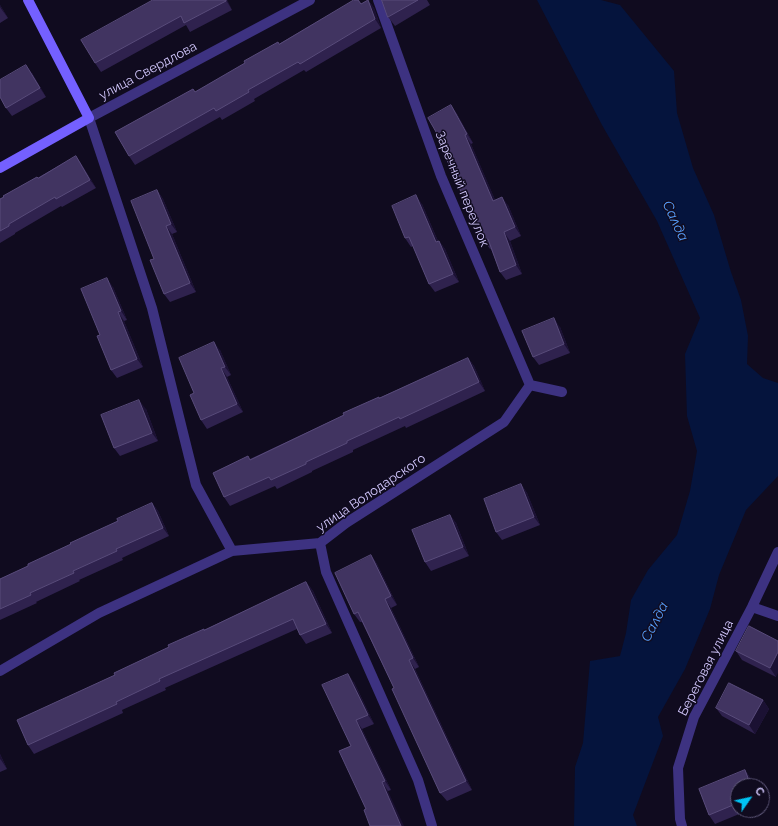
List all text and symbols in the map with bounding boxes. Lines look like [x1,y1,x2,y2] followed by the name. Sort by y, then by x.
[97,39,199,103] street label: улица Свердлова
[432,129,492,249] street label: Заречный переулок
[658,198,692,244] water label: Салда
[313,451,429,535] street label: улица Володарского
[638,599,672,645] water label: Салда
[675,617,737,719] street label: Береговая улица
[730,778,770,818] north arrow
[752,785,767,798] text: С

